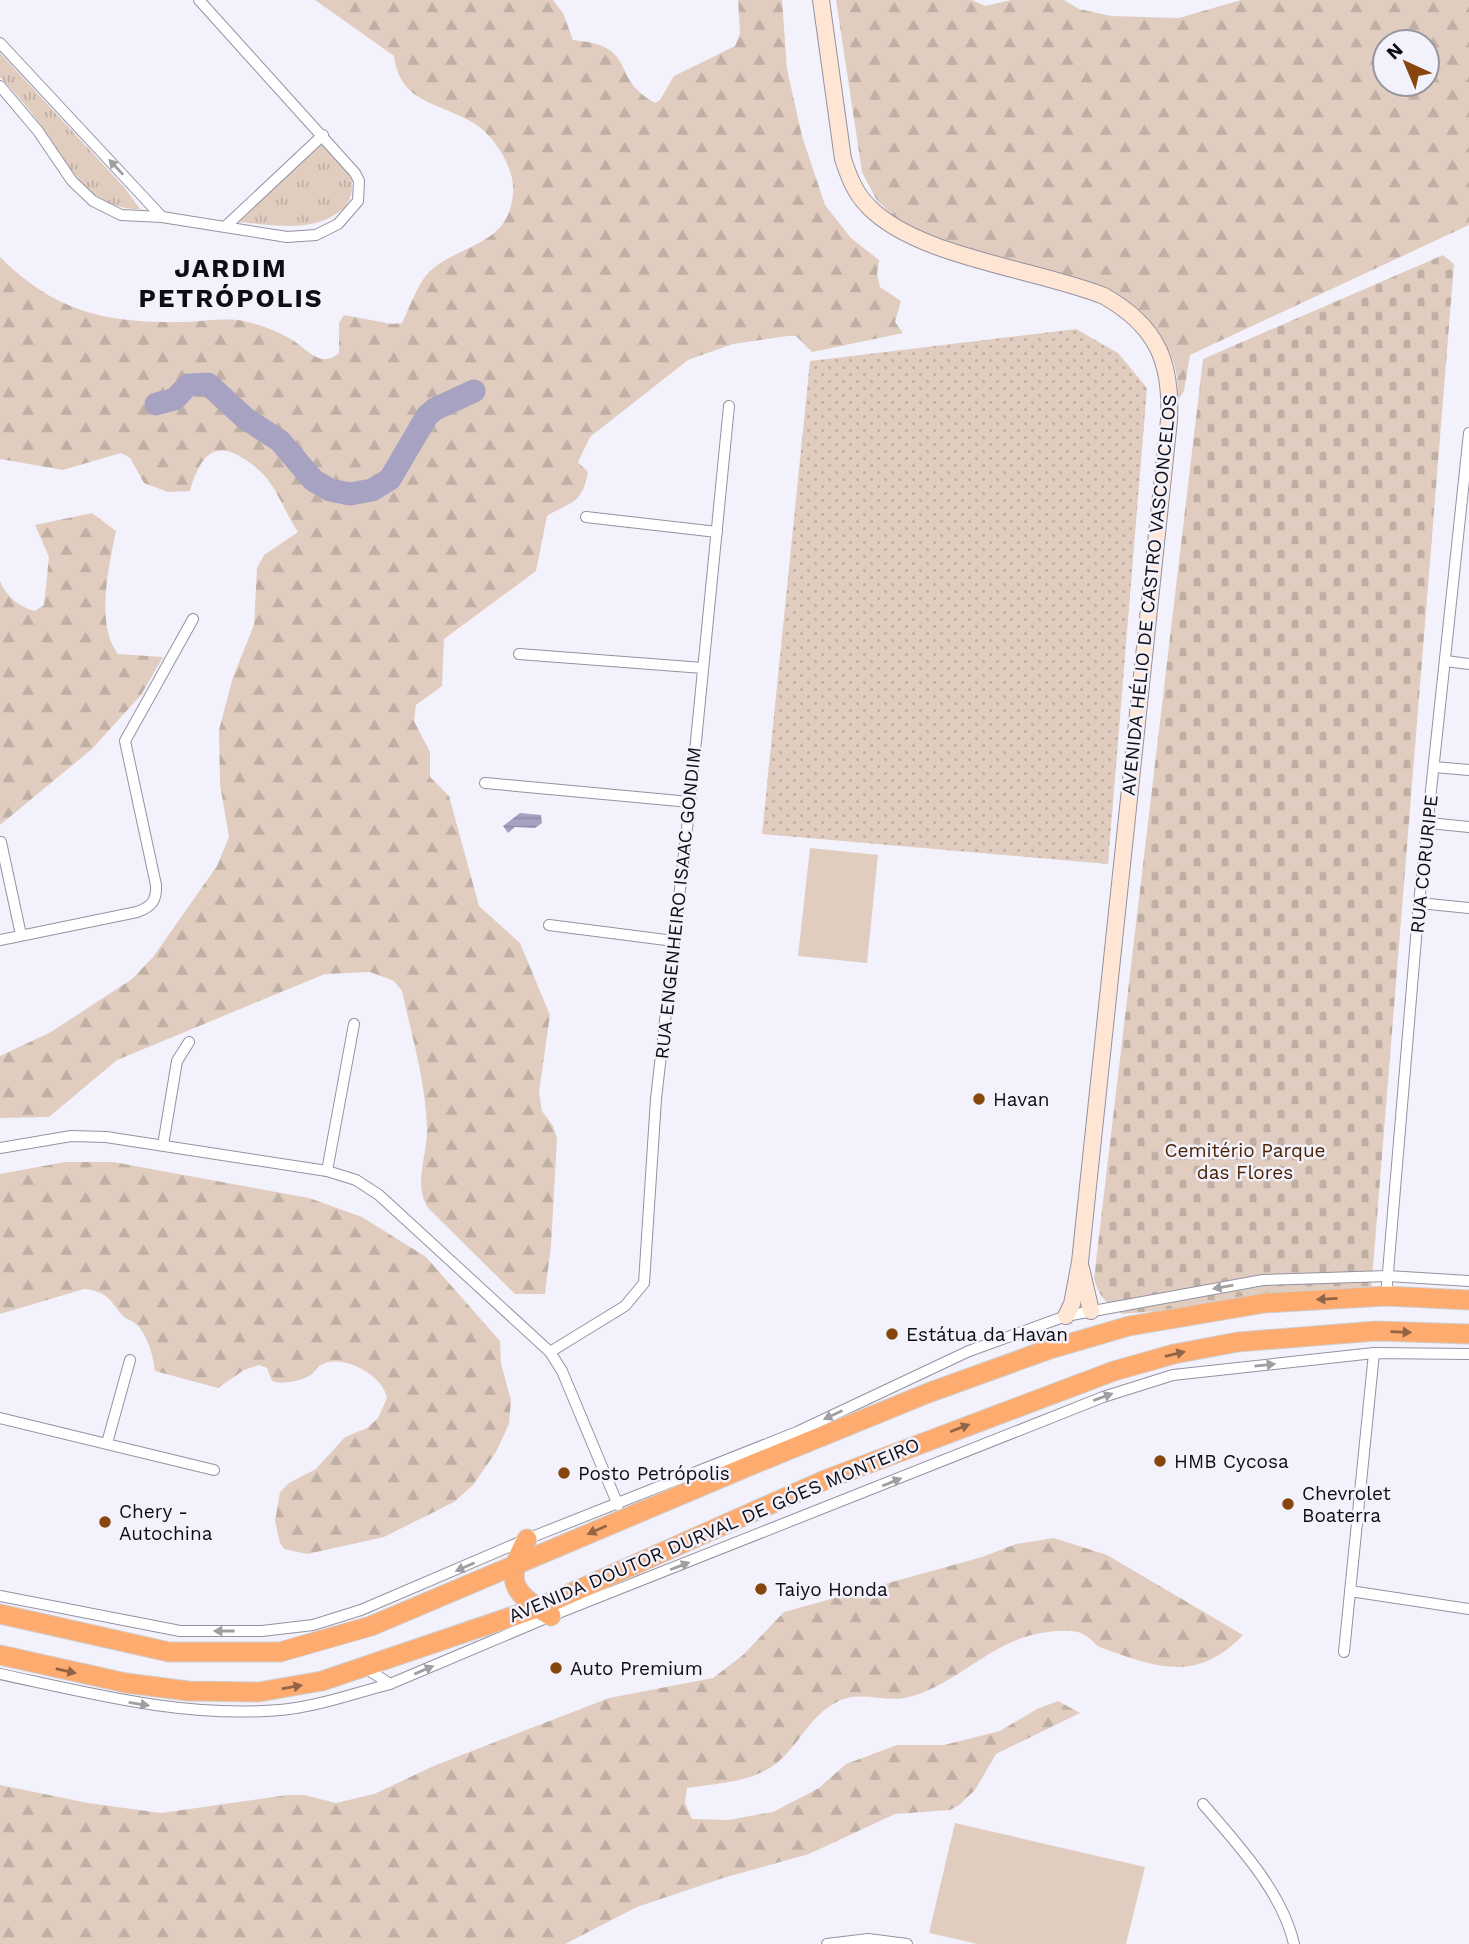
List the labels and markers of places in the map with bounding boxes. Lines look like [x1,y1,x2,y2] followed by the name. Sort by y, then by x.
[993,1088,1049,1111] place label: Havan
[971,1091,987,1107] marker: Havan
[906,1323,1068,1346] place label: Estátua da Havan
[884,1326,900,1342] marker: Estátua da Havan
[1174,1450,1289,1473] place label: HMB Cycosa
[1152,1453,1168,1469] marker: HMB Cycosa
[578,1462,730,1485] place label: Posto Petrópolis
[556,1465,572,1481] marker: Posto Petrópolis
[1302,1482,1391,1527] place label: Chevrolet Boaterra
[1280,1496,1296,1512] marker: Chevrolet Boaterra
[119,1500,213,1545] place label: Chery - Autochina
[97,1514,113,1530] marker: Chery - Autochina
[775,1578,888,1601] place label: Taiyo Honda
[753,1581,769,1597] marker: Taiyo Honda
[570,1657,703,1680] place label: Auto Premium
[548,1660,564,1676] marker: Auto Premium

